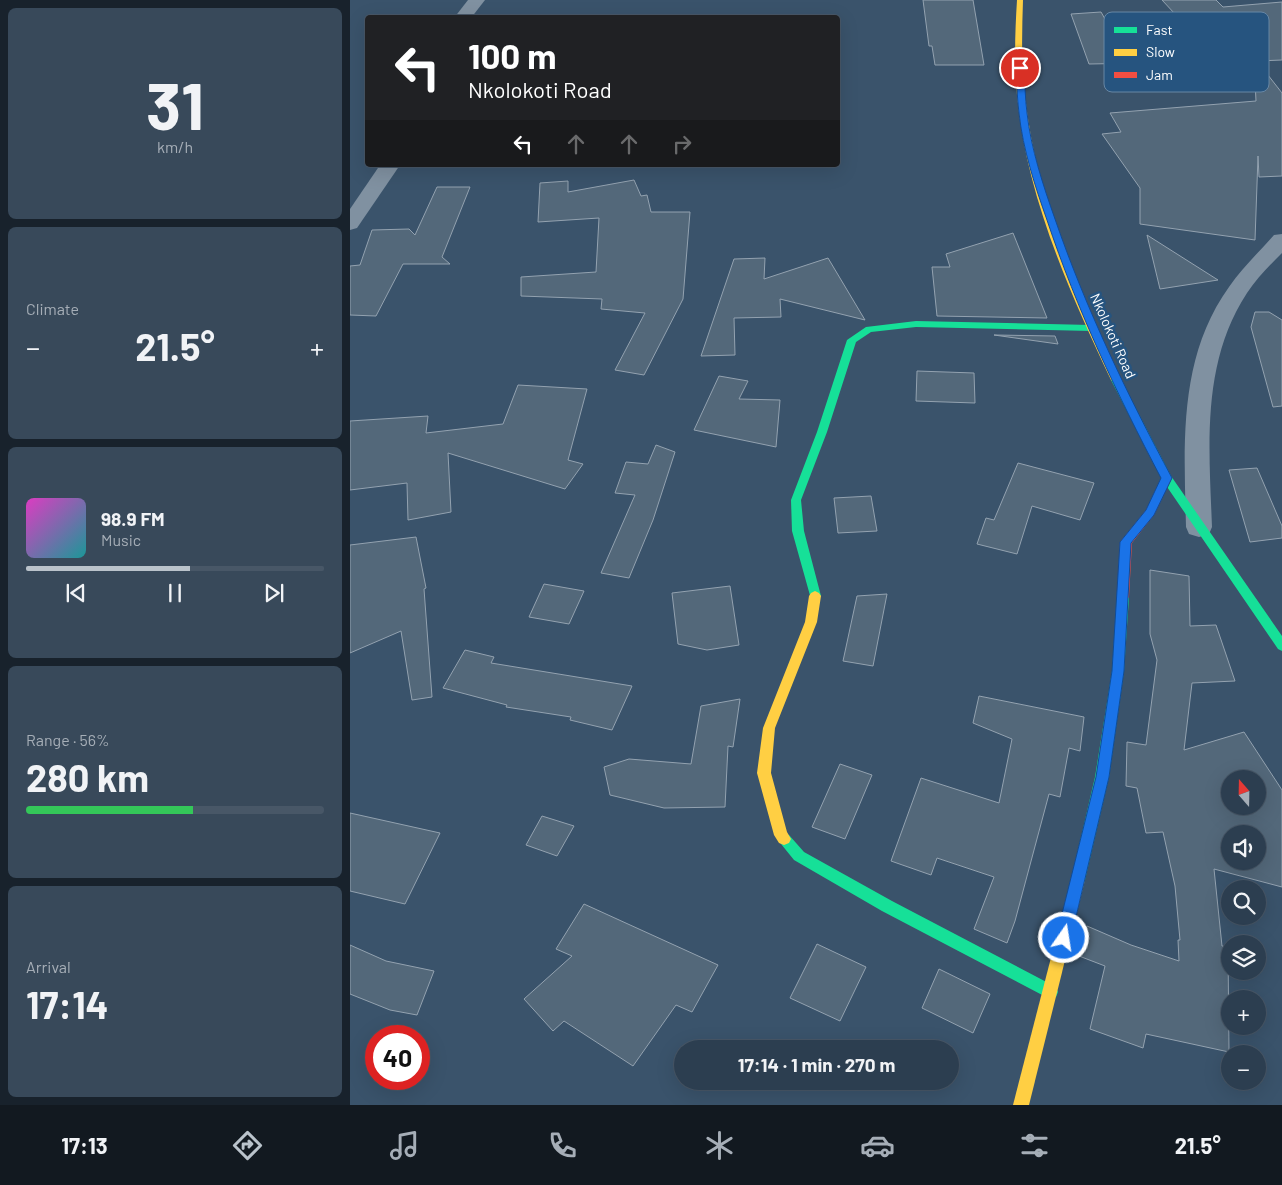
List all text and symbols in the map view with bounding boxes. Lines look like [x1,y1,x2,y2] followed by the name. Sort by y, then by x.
[1104,12,1269,92] legend
[1146,21,1172,38] text: Fast
[468,34,557,76] text: 100 m
[385,35,450,100] icon: left
[1146,43,1175,60] text: Slow
[999,47,1041,89] pin
[1006,54,1034,82] icon: arrive
[146,65,204,143] text: 31
[1146,66,1173,83] text: Jam
[468,76,612,102] text: Nkolokoti Road
[509,130,537,158] icon: left
[562,130,590,158] icon: ahead
[615,130,643,158] icon: ahead
[668,130,696,158] icon: right
[157,137,193,156] text: km/h
[1087,291,1140,381] street label: Nkolokoti Road
[26,299,79,318] text: Climate
[135,323,215,369] text: 21.5°
[26,330,40,364] text: −
[310,330,324,364] text: +
[101,507,165,530] text: 98.9 FM
[101,530,141,549] text: Music
[62,579,90,607] icon: previous
[161,579,189,607] icon: pause
[260,579,288,607] icon: next
[26,730,109,749] text: Range · 56%
[26,754,149,800] text: 280 km
[1221,770,1266,815] north arrow
[1221,770,1266,1090] map controls
[1221,825,1266,870] button: sound
[1221,880,1266,925] button: search
[1037,911,1089,963] position arrow
[1221,935,1266,980] button: layers
[26,957,71,976] text: Arrival
[26,981,109,1027] text: 17:14
[1221,990,1266,1035] button: +
[365,1025,430,1090] speed limit sign: 40
[1221,1045,1266,1090] button: −
[738,1053,895,1076] text: 17:14 · 1 min · 270 m
[230,1128,265,1163] icon: directions
[387,1128,422,1163] icon: music
[545,1128,580,1163] icon: phone
[702,1128,737,1163] icon: climate
[860,1128,895,1163] icon: car
[1017,1128,1052,1163] icon: filters
[61,1132,108,1158] text: 17:13
[1175,1132,1221,1158] text: 21.5°

